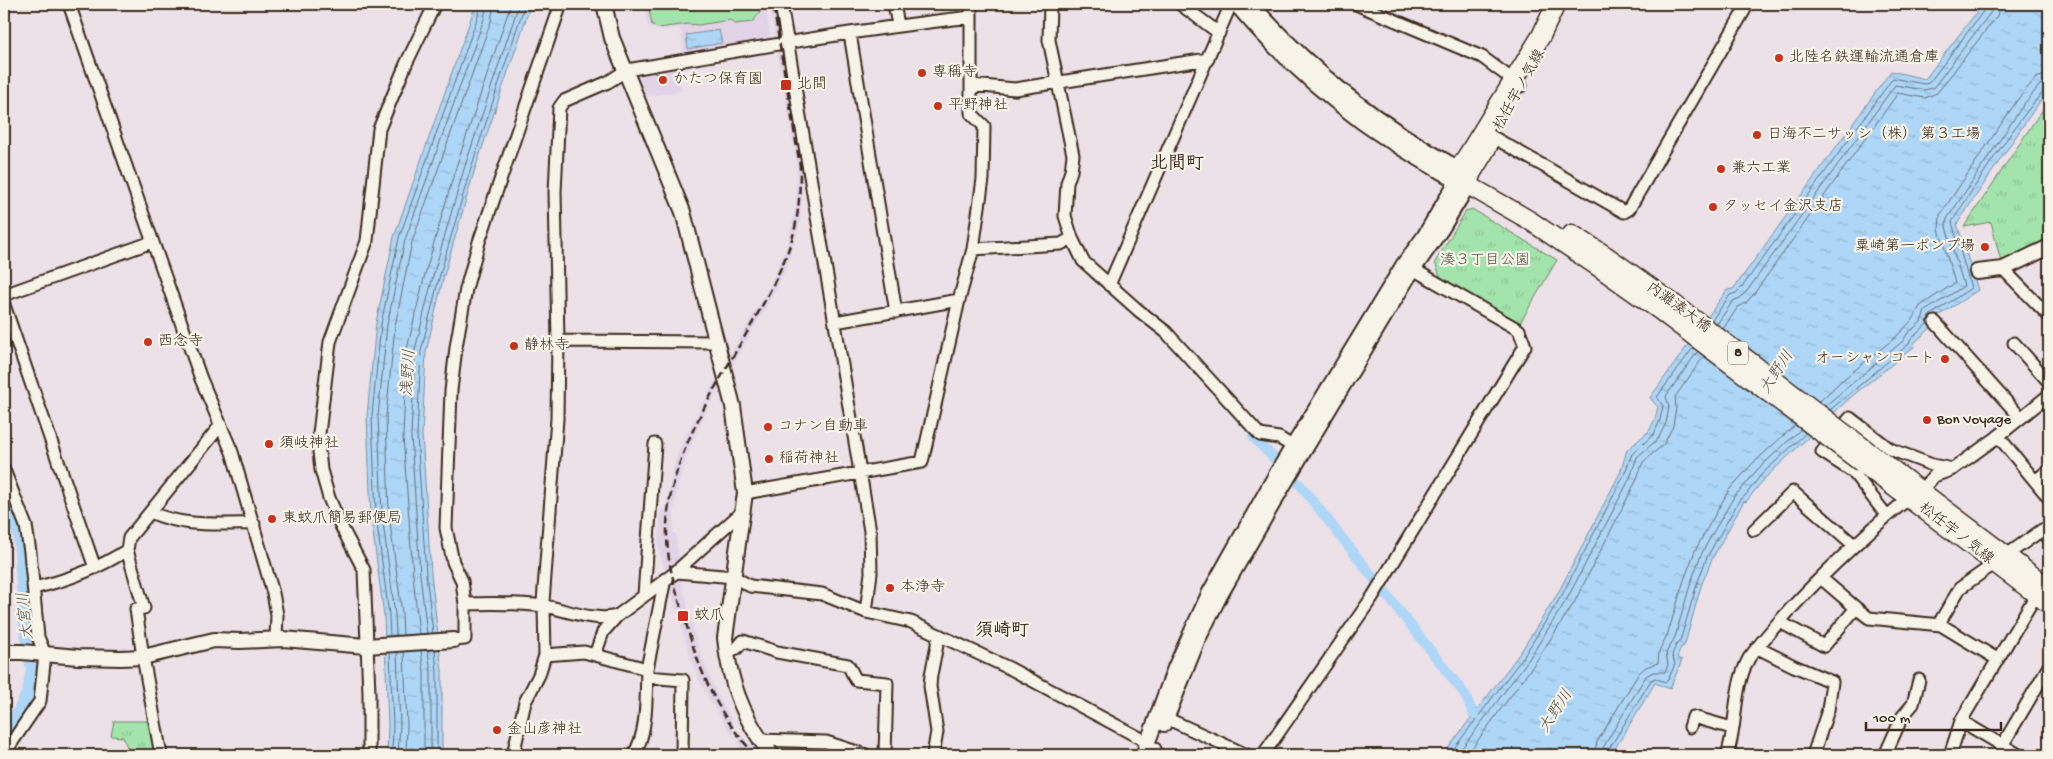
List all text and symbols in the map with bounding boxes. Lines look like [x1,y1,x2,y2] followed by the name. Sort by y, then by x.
[1489,46,1550,134] street label: 松任宇ノ気線
[1789,48,1939,67] place label: 北陸名鉄運輸流通倉庫
[1773,52,1785,64] marker: 北陸名鉄運輸流通倉庫
[932,63,977,82] place label: 専稱寺
[916,67,928,79] marker: 専稱寺
[673,70,763,89] place label: かたつ保育園
[657,74,669,86] marker: かたつ保育園
[797,76,827,94] place label: 北間
[779,78,793,92] marker: 北間
[948,96,1008,115] place label: 平野神社
[932,100,944,112] marker: 平野神社
[1767,125,1981,144] place label: 日海不二サッシ（株） 第３工場
[1751,129,1763,141] marker: 日海不二サッシ（株） 第３工場
[1150,153,1204,175] district label: 北間町
[1731,159,1791,178] place label: 兼六工業
[1715,163,1727,175] marker: 兼六工業
[1723,197,1843,216] place label: タッセイ金沢支店
[1707,201,1719,213] marker: タッセイ金沢支店
[1855,237,1975,256] place label: 粟崎第一ポンプ場
[1979,241,1991,253] marker: 粟崎第一ポンプ場
[1440,251,1530,270] park label: 湊３丁目公園
[1642,278,1714,337] street label: 内灘湊大橋
[158,332,203,351] place label: 西念寺
[142,336,154,348] marker: 西念寺
[524,336,569,355] place label: 静林寺
[508,340,520,352] marker: 静林寺
[1728,342,1748,364] road number: 8
[1756,347,1799,398] water label: 大野川
[398,348,421,397] water label: 浅野川
[1815,350,1935,368] place label: オーシャンコート
[1939,353,1951,365] marker: オーシャンコート
[1936,411,2012,429] place label: Bon Voyage
[1921,414,1933,426] marker: Bon Voyage
[778,417,868,436] place label: コナン自動車
[762,421,774,433] marker: コナン自動車
[279,434,339,453] place label: 須岐神社
[263,438,275,450] marker: 須岐神社
[779,449,839,468] place label: 稲荷神社
[763,453,775,465] marker: 稲荷神社
[1915,498,1998,569] street label: 松任宇ノ気線
[282,509,402,528] place label: 東蚊爪簡易郵便局
[266,513,278,525] marker: 東蚊爪簡易郵便局
[900,578,945,597] place label: 本浄寺
[884,582,896,594] marker: 本浄寺
[14,591,39,641] water label: 大宮川
[694,607,724,625] place label: 蚊爪
[676,609,690,623] marker: 蚊爪
[975,620,1029,642] district label: 須崎町
[1535,686,1578,737] water label: 大野川
[1866,699,2000,731] scale bar
[1872,710,1911,728] text: 100 m
[507,720,582,739] place label: 金山彦神社
[491,724,503,736] marker: 金山彦神社

